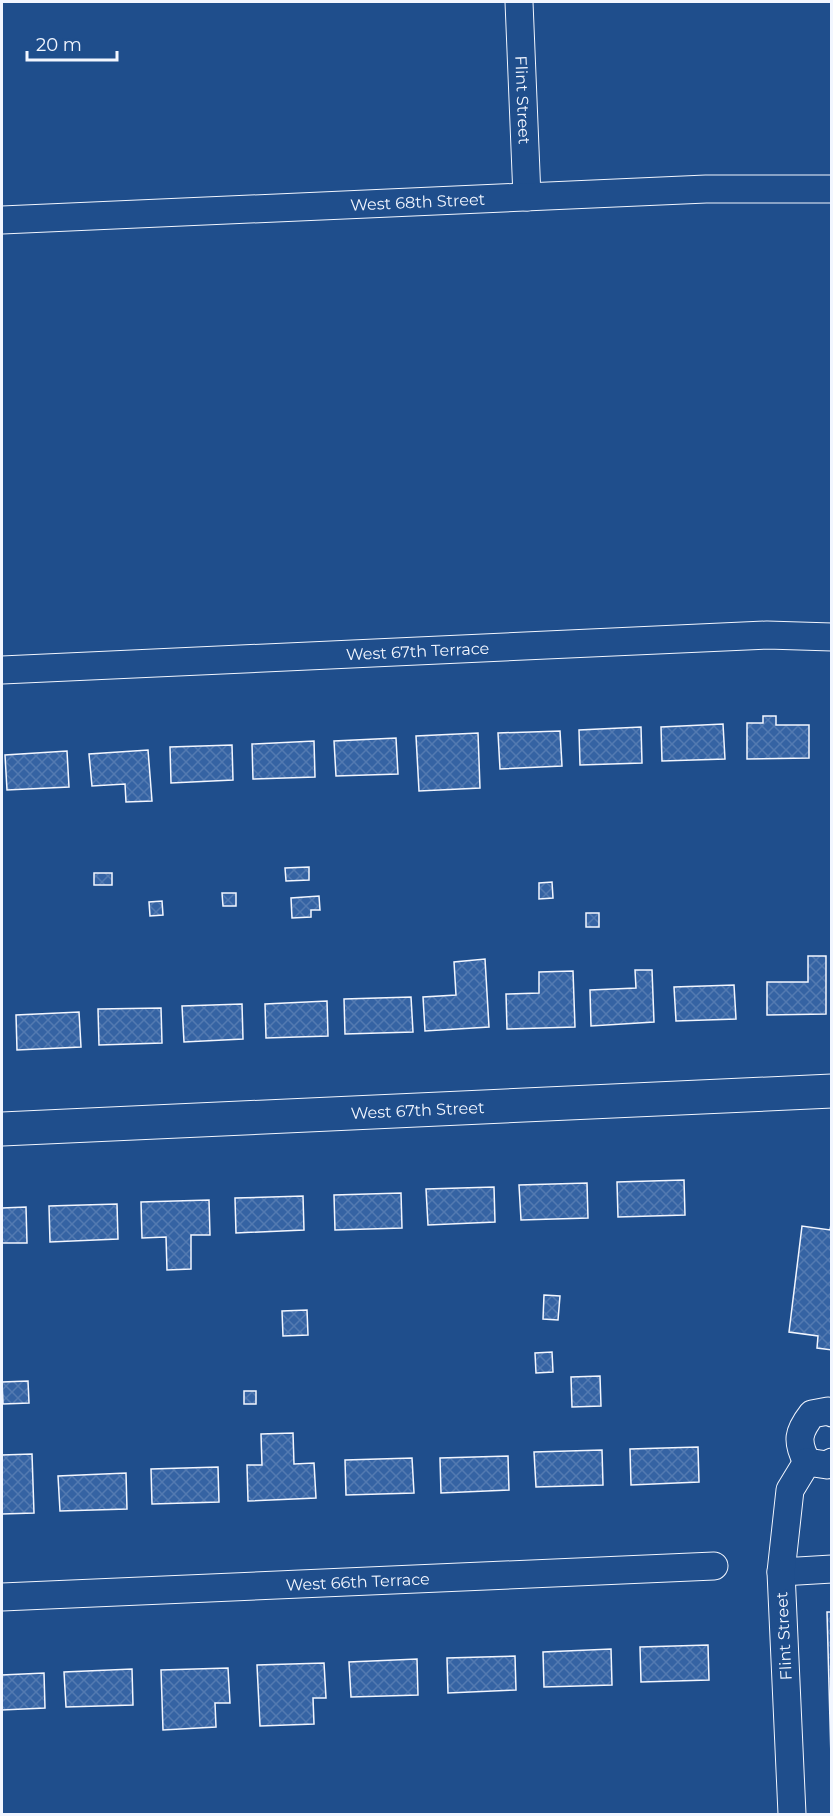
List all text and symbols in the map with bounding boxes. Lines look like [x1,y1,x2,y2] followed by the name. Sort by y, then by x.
[27,24,117,62] scale bar
[36,34,82,56] text: 20 m
[512,55,534,145] street label: Flint Street
[350,189,486,214] street label: West 68th Street
[345,638,490,664] street label: West 67th Terrace
[350,1097,485,1123] street label: West 67th Street
[285,1569,430,1594] street label: West 66th Terrace
[772,1591,796,1681] street label: Flint Street

